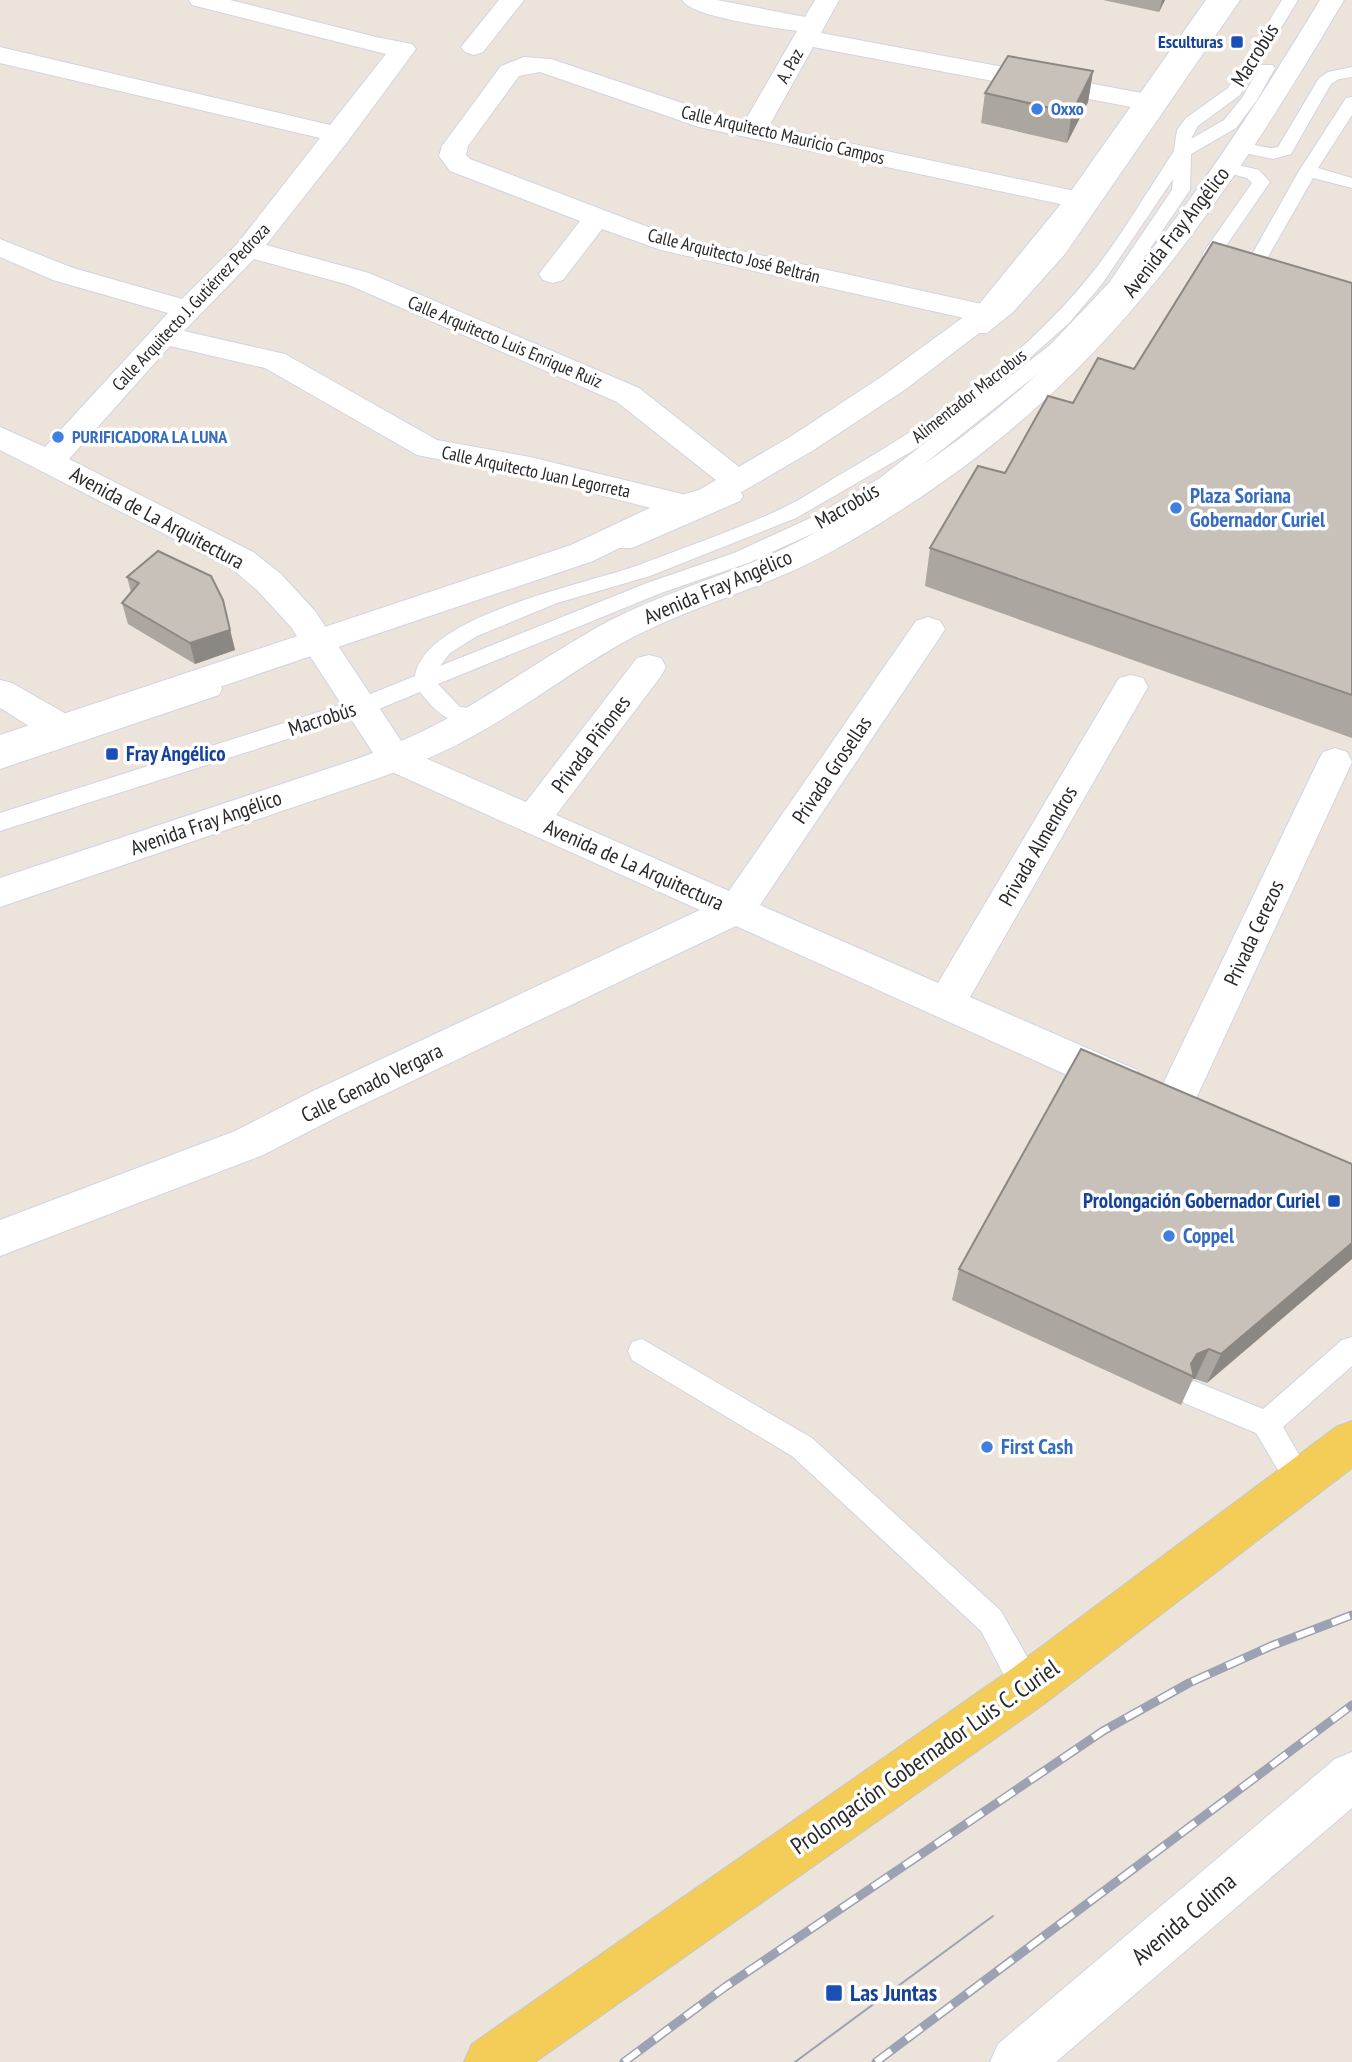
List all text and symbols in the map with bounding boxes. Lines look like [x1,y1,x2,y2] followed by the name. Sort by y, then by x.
[1225,18,1284,91] street label: Macrobús
[1158,30,1223,53] place label: Esculturas
[1229,34,1245,50] marker: Esculturas
[771,44,808,87] street label: A. Paz
[1051,97,1084,120] place label: Oxxo
[679,100,887,169] street label: Calle Arquitecto Mauricio Campos
[1029,101,1045,117] marker: Oxxo
[1116,161,1235,302] street label: Avenida Fray Angélico
[107,218,275,395] street label: Calle Arquitecto J. Gutiérrez Pedroza
[646,223,823,288] street label: Calle Arquitecto José Beltrán
[404,290,606,393] street label: Calle Arquitecto Luis Enrique Ruiz
[907,344,1031,448] street label: Alimentador Macrobus
[72,425,228,448] place label: PURIFICADORA LA LUNA
[50,429,66,445] marker: PURIFICADORA LA LUNA
[440,440,633,503] street label: Calle Arquitecto Juan Legorreta
[65,460,249,575] street label: Avenida de La Arquitectura
[810,477,884,535] street label: Macrobús
[1190,482,1326,533] place label: Plaza Soriana Gobernador Curiel
[1168,500,1184,516] marker: Plaza Soriana Gobernador Curiel
[640,543,796,630] street label: Avenida Fray Angélico
[545,690,636,798] street label: Privada Piñones
[285,695,359,742] street label: Macrobús
[786,711,877,829] street label: Privada Grosellas
[126,740,225,767] place label: Fray Angélico
[104,746,120,762] marker: Fray Angélico
[992,781,1083,911] street label: Privada Almendros
[127,784,285,861] street label: Avenida Fray Angélico
[540,813,728,916] street label: Avenida de La Arquitectura
[1217,876,1290,990] street label: Privada Cerezos
[297,1037,447,1128] street label: Calle Genado Vergara
[1083,1187,1321,1214] place label: Prolongación Gobernador Curiel
[1326,1193,1342,1209] marker: Prolongación Gobernador Curiel
[1183,1222,1235,1249] place label: Coppel
[1161,1228,1177,1244] marker: Coppel
[1001,1433,1073,1460] place label: First Cash
[979,1439,995,1455] marker: First Cash
[785,1652,1065,1861] street label: Prolongación Gobernador Luis C. Curiel
[1125,1866,1242,1971] street label: Avenida Colima
[850,1977,937,2008] place label: Las Juntas
[824,1983,844,2003] marker: Las Juntas

